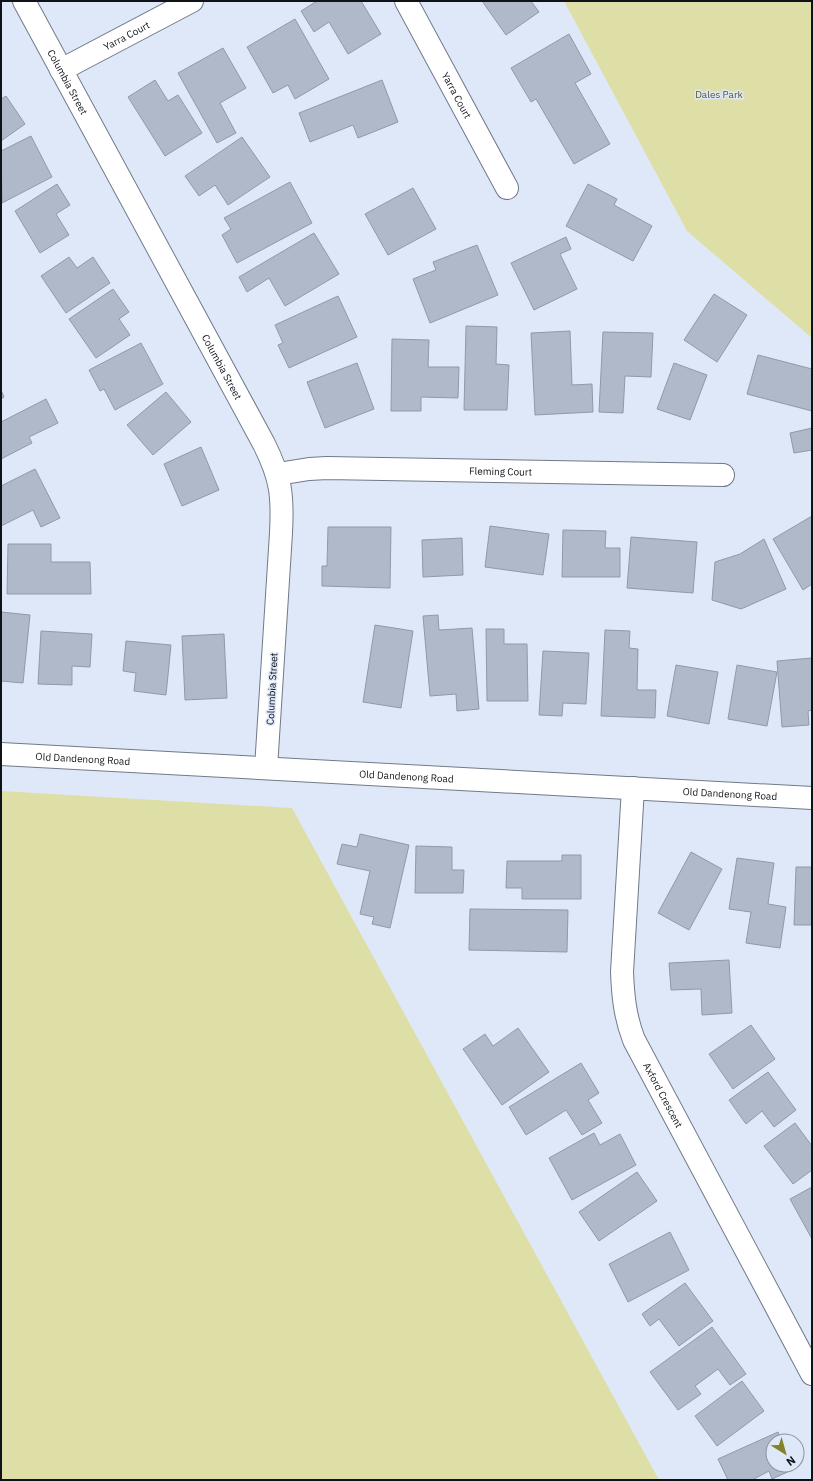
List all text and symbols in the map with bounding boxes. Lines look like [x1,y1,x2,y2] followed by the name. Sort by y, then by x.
[101,18,152,53] street label: Yarra Court
[45,47,91,117] street label: Columbia Street
[439,70,475,121] street label: Yarra Court
[695,88,744,101] park label: Dales Park
[199,332,245,402] street label: Columbia Street
[469,464,533,478] street label: Fleming Court
[264,652,280,725] street label: Columbia Street
[35,749,131,767] street label: Old Dandenong Road
[359,767,454,785] street label: Old Dandenong Road
[682,784,778,803] street label: Old Dandenong Road
[641,1060,686,1130] street label: Axford Crescent
[765,1433,805,1473] north arrow
[784,1453,798,1469] text: N

